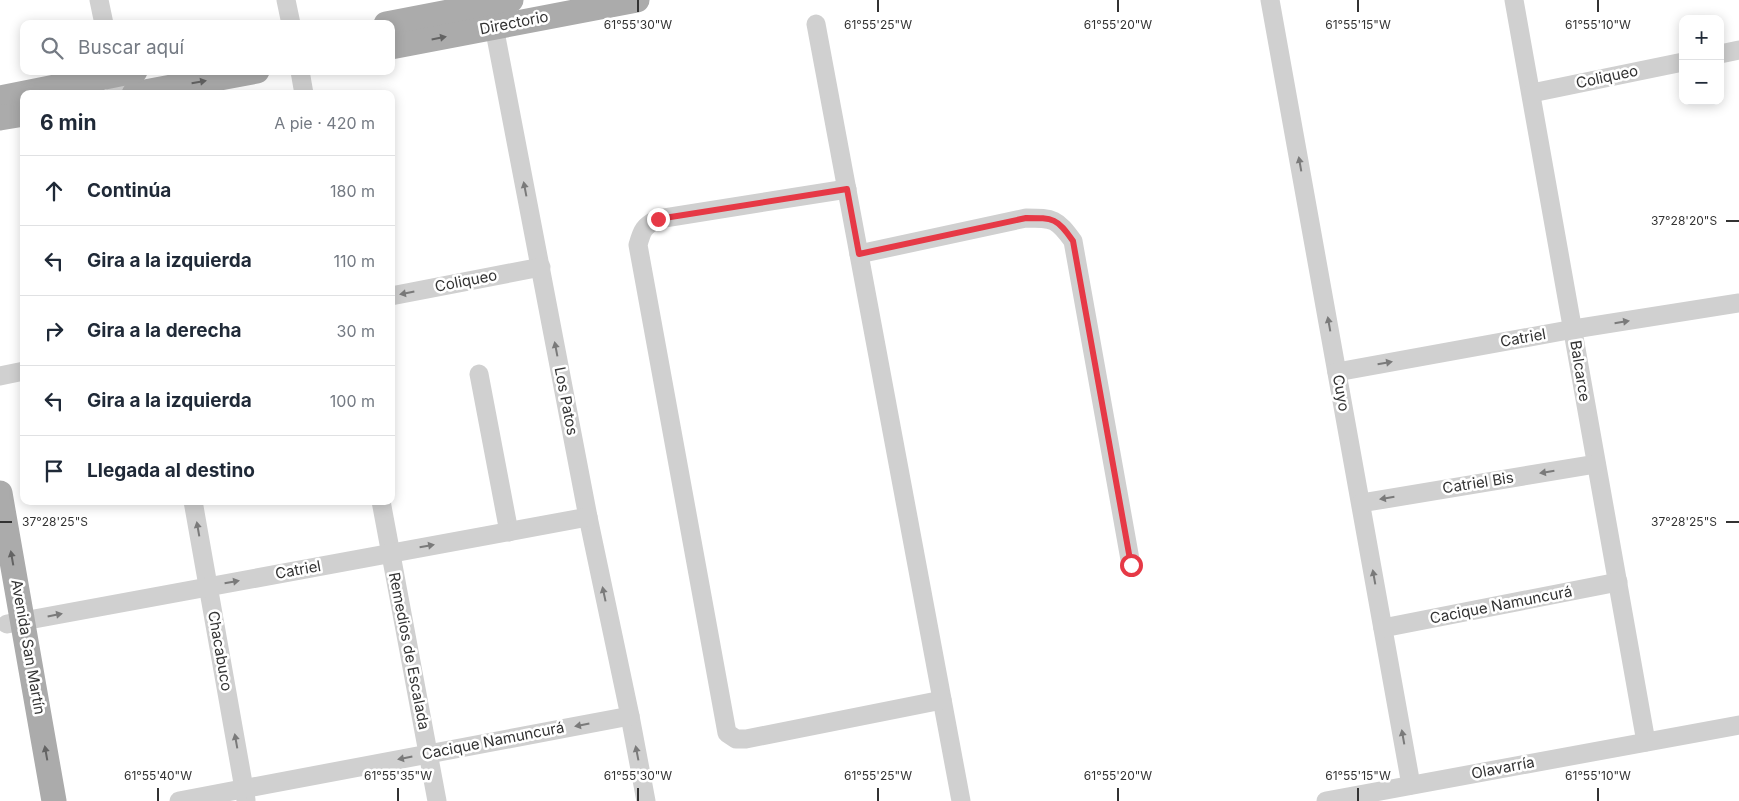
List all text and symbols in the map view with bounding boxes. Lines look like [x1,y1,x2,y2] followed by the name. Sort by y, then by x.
[478,7,550,38] street label: Directorio
[1679,15,1724,105] map controls
[1679,15,1724,60] button: +
[604,17,672,32] text: 61°55'30"W
[844,17,912,32] text: 61°55'25"W
[1084,17,1152,32] text: 61°55'20"W
[1325,17,1391,32] text: 61°55'15"W
[1565,17,1631,32] text: 61°55'10"W
[20,20,395,75] search box
[432,33,448,41] one-way arrow
[38,34,66,62] icon: search
[78,36,184,59] text: Buscar aquí
[1679,60,1724,105] button: −
[1574,61,1640,92] street label: Coliqueo
[191,77,207,85] one-way arrow
[40,110,97,135] text: 6 min
[274,113,375,133] text: A pie · 420 m
[1295,155,1303,171] one-way arrow
[40,177,68,205] icon: ahead
[87,179,171,202] text: Continúa
[330,181,375,201] text: 180 m
[521,181,529,197] one-way arrow
[647,208,670,231] route end
[1651,213,1717,228] text: 37°28'20"S
[40,247,68,275] icon: left
[87,249,252,272] text: Gira a la izquierda
[333,251,375,271] text: 110 m
[433,265,499,296] street label: Coliqueo
[398,289,414,297] one-way arrow
[1324,315,1332,331] one-way arrow
[40,317,68,345] icon: right
[1614,317,1630,325] one-way arrow
[87,319,242,342] text: Gira a la derecha
[337,321,375,341] text: 30 m
[1499,324,1547,351] street label: Catriel
[1566,339,1595,403] street label: Balcarce
[552,341,560,356] one-way arrow
[1378,359,1394,367] one-way arrow
[551,365,582,437] street label: Los Patos
[1329,373,1354,413] street label: Cuyo
[40,387,68,415] icon: left
[87,389,252,412] text: Gira a la izquierda
[330,391,375,411] text: 100 m
[40,457,68,485] icon: arrive
[87,459,255,482] text: Llegada al destino
[1441,467,1515,498] street label: Catriel Bis
[1539,468,1555,476] one-way arrow
[1379,495,1395,503] one-way arrow
[22,514,88,529] text: 37°28'25"S
[1651,514,1717,529] text: 37°28'25"S
[194,521,202,537] one-way arrow
[419,542,435,550] one-way arrow
[8,551,16,566] one-way arrow
[1120,554,1143,577] route start
[274,556,322,583] street label: Catriel
[1370,569,1378,585] one-way arrow
[385,571,434,731] street label: Remedios de Escalada
[225,577,241,585] one-way arrow
[7,578,50,716] street label: Avenida San Martín
[1428,581,1574,628] street label: Cacique Namuncurá
[600,586,608,601] one-way arrow
[204,609,237,692] street label: Chacabuco
[48,611,64,619] one-way arrow
[420,717,566,764] street label: Cacique Namuncurá
[573,721,589,729] one-way arrow
[1398,729,1406,745] one-way arrow
[232,733,240,749] one-way arrow
[41,745,49,761] one-way arrow
[632,745,640,761] one-way arrow
[1470,752,1536,783] street label: Olavarría
[397,754,412,762] one-way arrow
[124,768,192,783] text: 61°55'40"W
[364,768,432,783] text: 61°55'35"W
[604,768,672,783] text: 61°55'30"W
[844,768,912,783] text: 61°55'25"W
[1084,768,1152,783] text: 61°55'20"W
[1325,768,1391,783] text: 61°55'15"W
[1565,768,1631,783] text: 61°55'10"W

